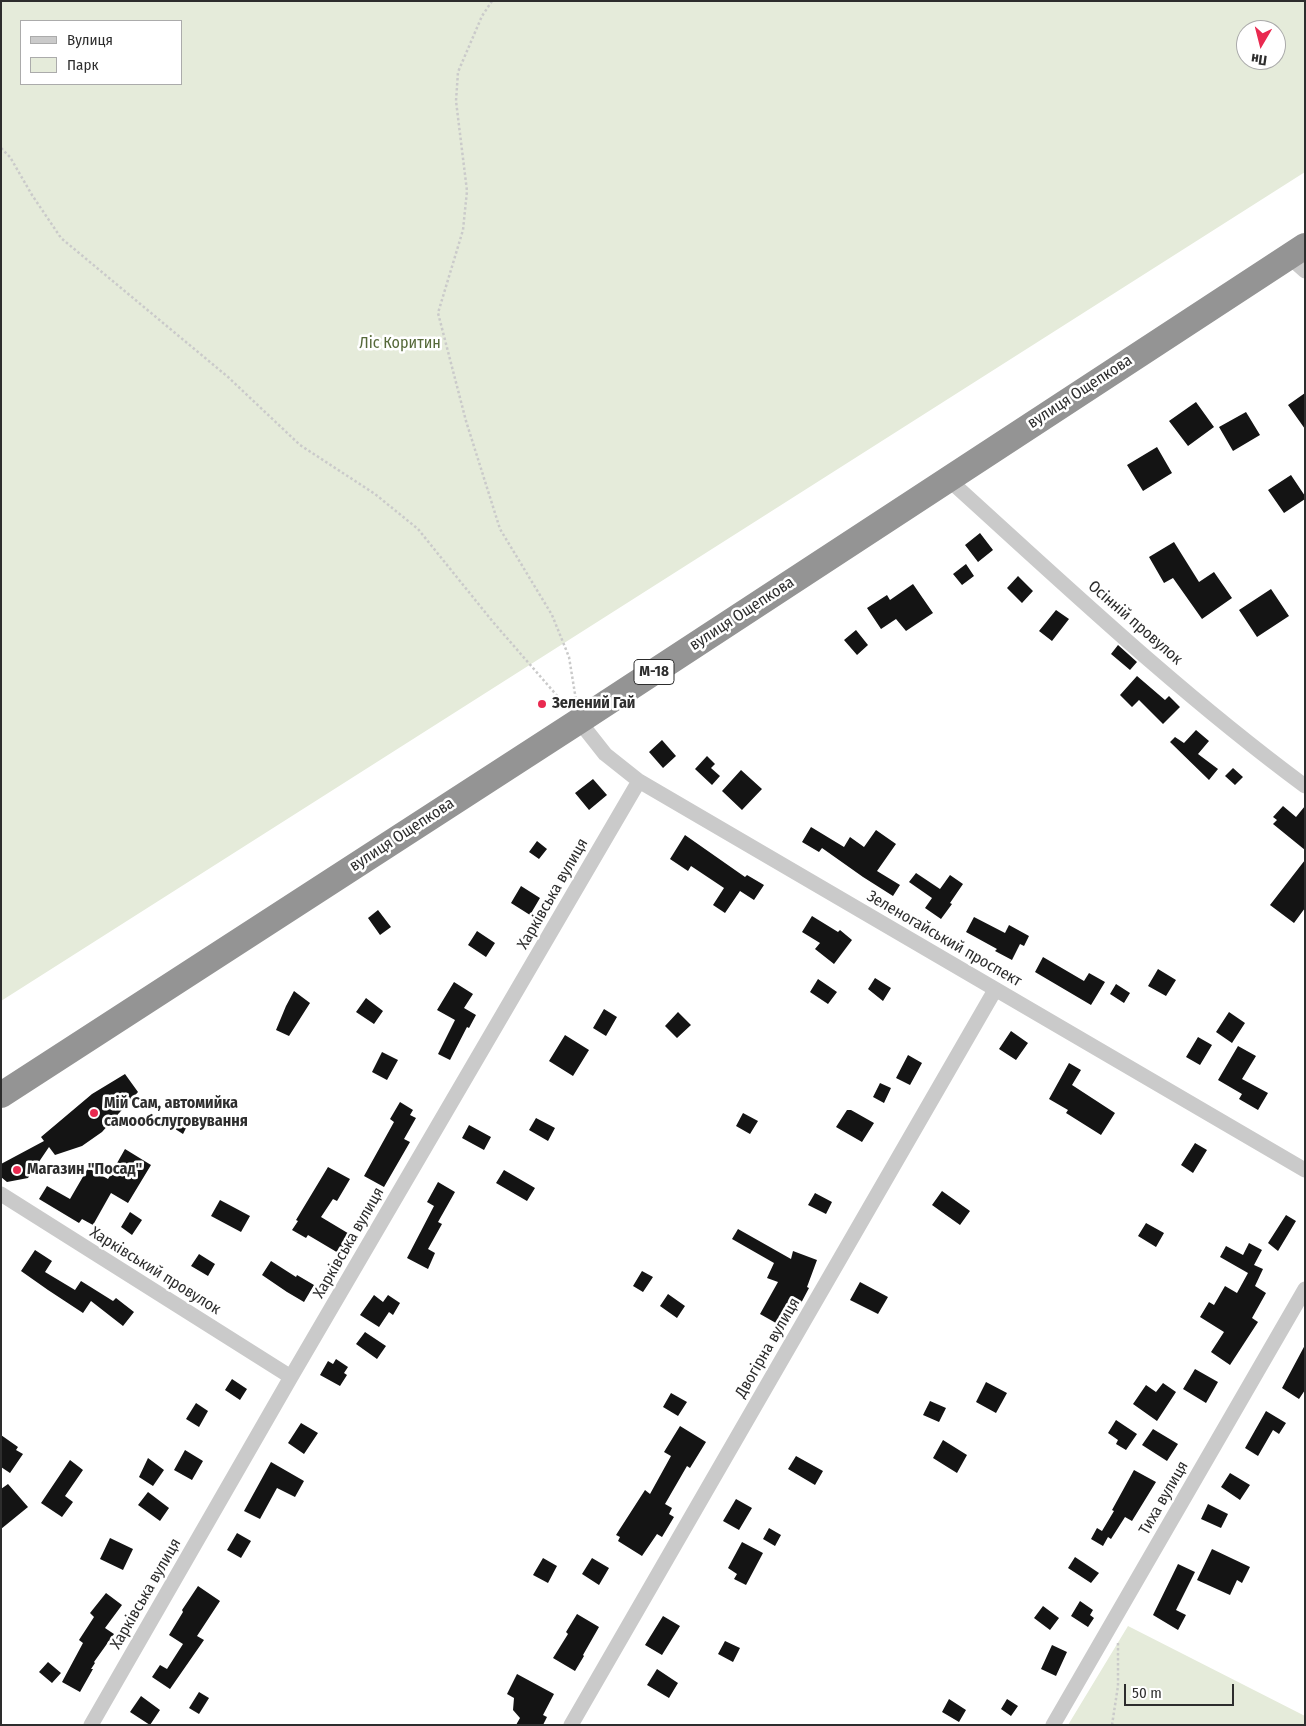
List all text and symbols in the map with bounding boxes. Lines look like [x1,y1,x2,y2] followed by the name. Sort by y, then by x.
[20,20,182,85] legend
[1236,20,1286,70] north arrow
[67,31,113,49] text: Вулиця
[1250,50,1268,69] text: Пн
[67,56,98,74] text: Парк
[359,334,441,354] park label: Ліс Коритин
[1024,351,1136,433] street label: вулиця Ощепкова
[686,573,798,655] street label: вулиця Ощепкова
[1084,577,1186,669] street label: Осінній провулок
[634,660,674,684] road number: М-18
[552,694,635,714] place label: Зелений Гай
[536,698,548,710] marker: Зелений Гай
[346,794,458,876] street label: вулиця Ощепкова
[514,835,592,953] street label: Харківська вулиця
[863,887,1025,991] street label: Зеленогайський проспект
[104,1094,248,1132] place label: Мій Сам, автомийка самообслуговування
[88,1107,100,1119] marker: Мій Сам, автомийка самообслуговування
[27,1160,142,1180] place label: Магазин "Посад"
[11,1164,23,1176] marker: Магазин "Посад"
[310,1184,388,1302] street label: Харківська вулиця
[86,1223,224,1319] street label: Харківський провулок
[732,1295,804,1401] street label: Двогірна вулиця
[1135,1458,1193,1538] street label: Тиха вулиця
[107,1535,185,1653] street label: Харківська вулиця
[1126,1674,1236,1706] scale bar
[1132,1684,1162,1702] text: 50 m

